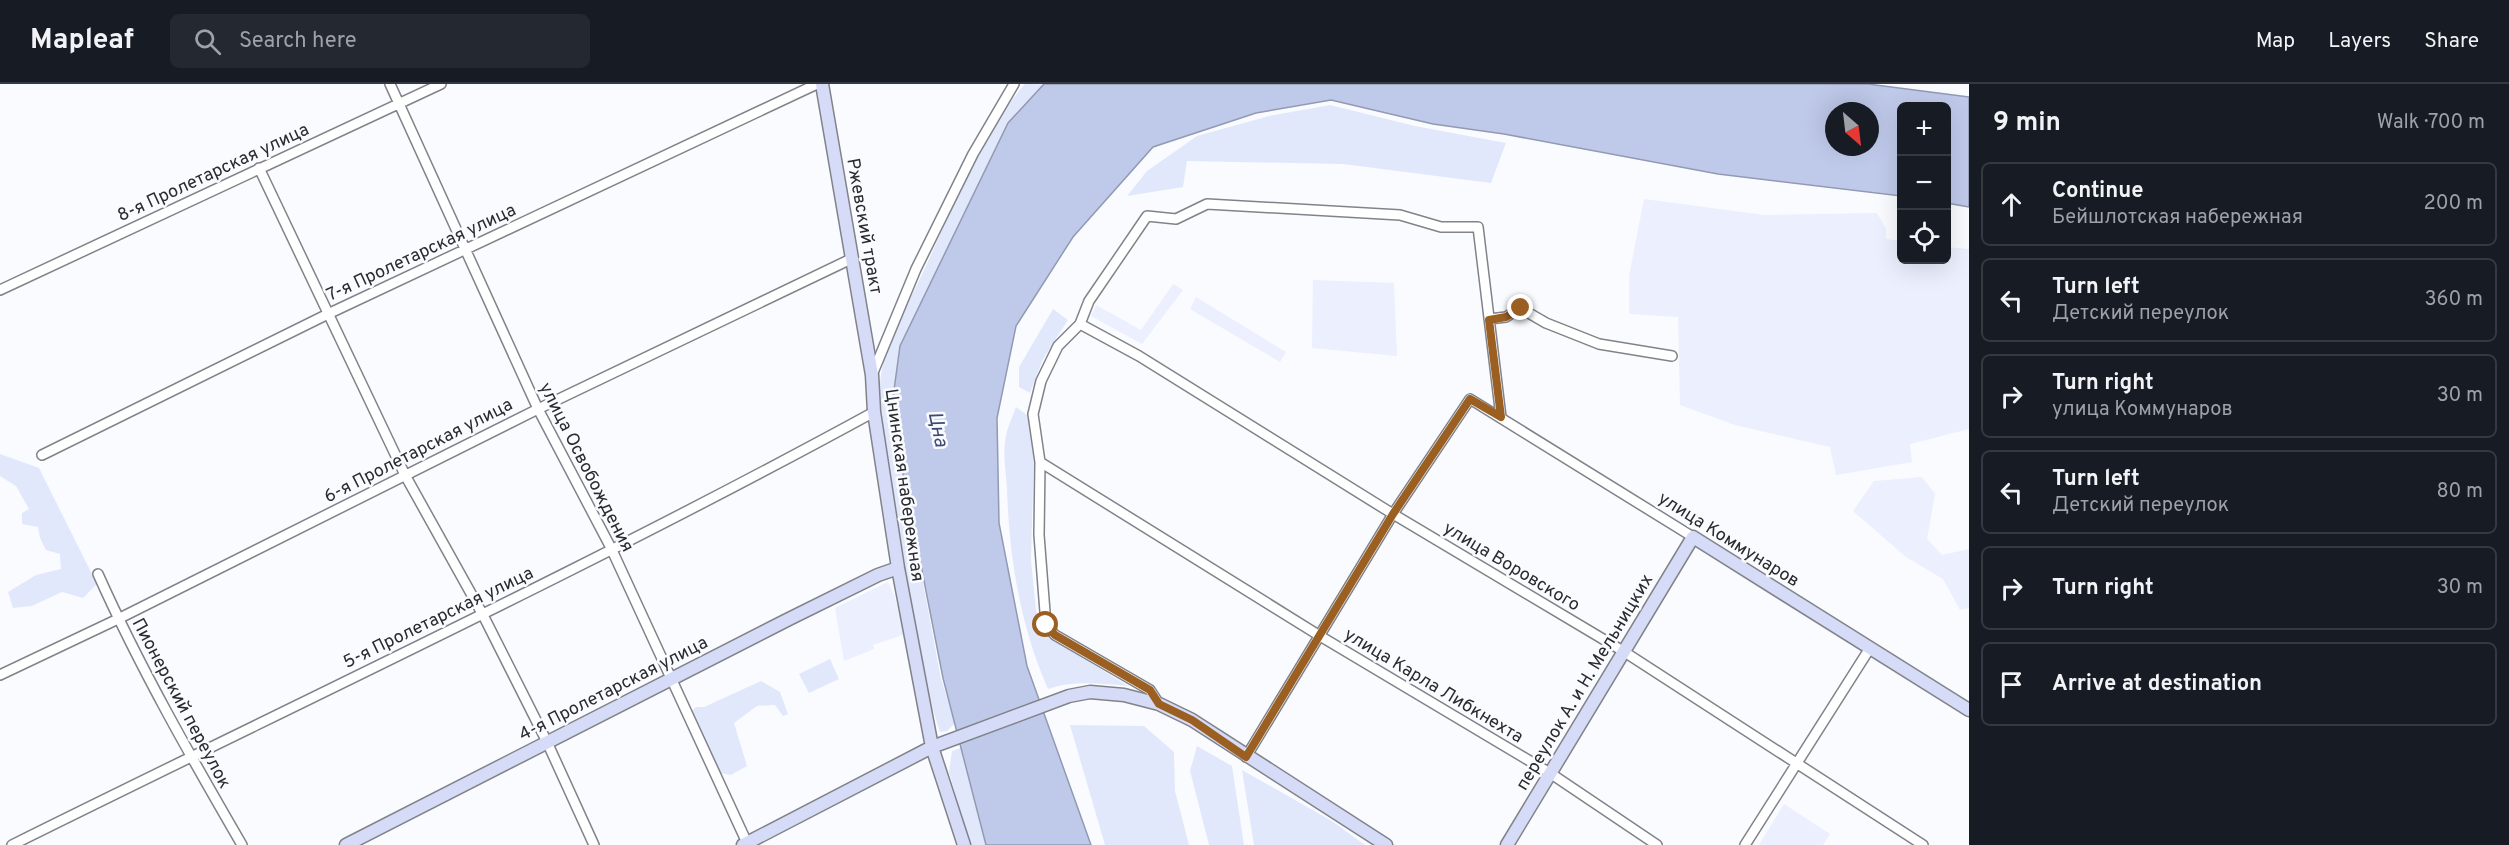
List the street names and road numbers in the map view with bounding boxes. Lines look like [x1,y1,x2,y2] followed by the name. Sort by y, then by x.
[114,119,313,228] street label: 8-я Пролетарская улица
[840,156,887,296] street label: Ржевский тракт
[323,199,520,307] street label: 7-я Пролетарская улица
[533,379,638,556] street label: улица Освобождения
[879,387,928,583] street label: Цнинская набережная
[320,394,517,509] street label: 6-я Пролетарская улица
[1653,487,1803,593] street label: улица Коммунаров
[1439,517,1584,617] street label: улица Воровского
[340,562,538,675] street label: 5-я Пролетарская улица
[1511,570,1659,795] street label: переулок А. и Н. Мельницких
[126,614,235,793] street label: Пионерский переулок
[1339,624,1527,749] street label: улица Карла Либкнехта
[515,632,712,747] street label: 4-я Пролетарская улица

